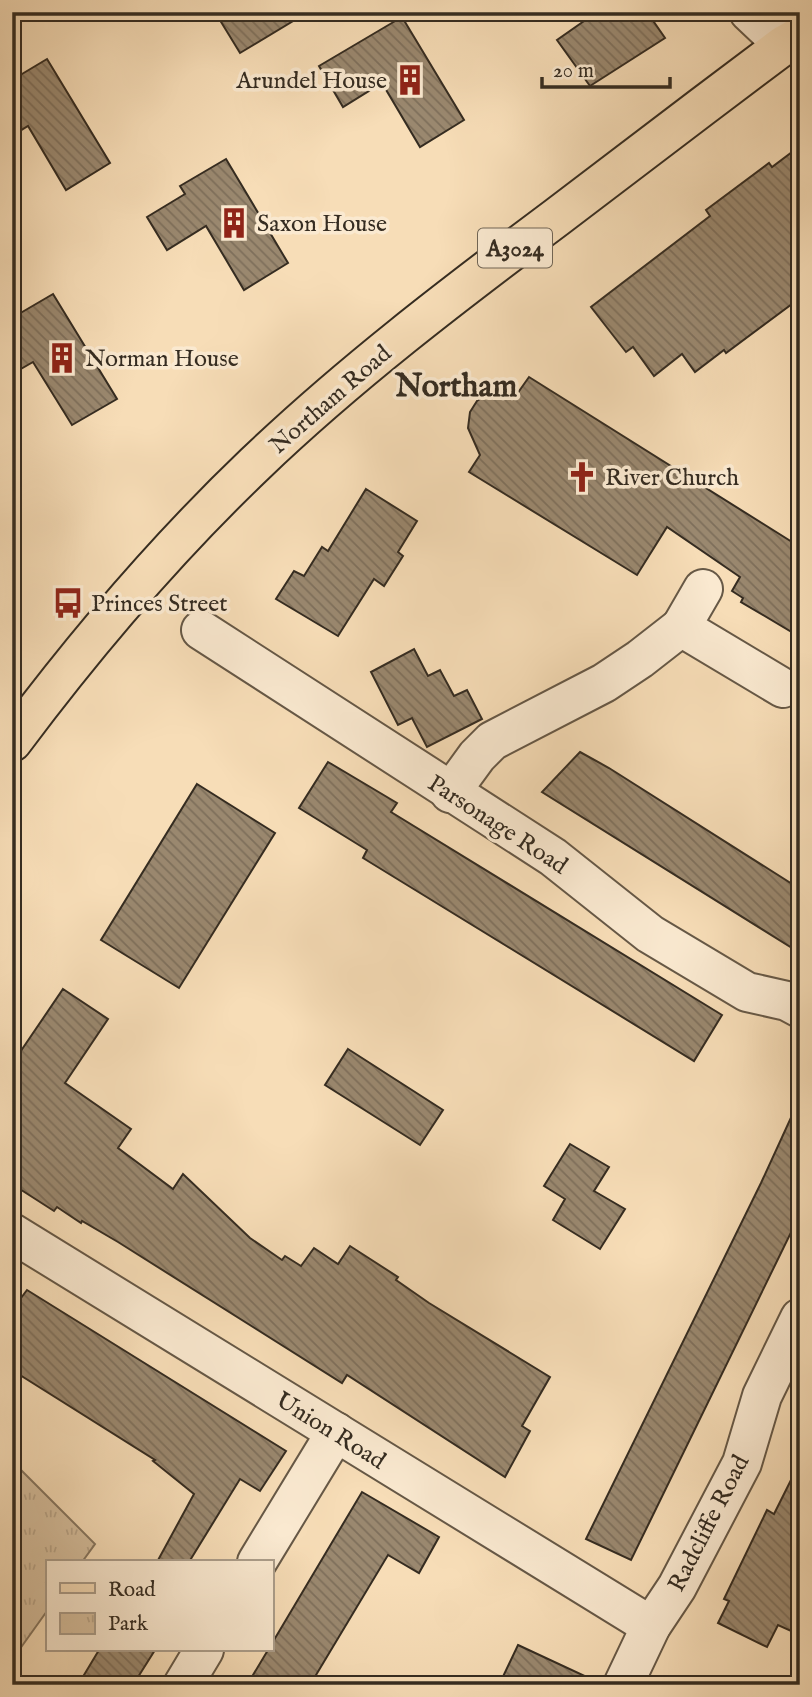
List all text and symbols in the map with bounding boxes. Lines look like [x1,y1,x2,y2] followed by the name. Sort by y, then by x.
[542,46,670,90] scale bar
[553,58,594,85] text: 20 m
[393,63,427,97] building icon: Arundel House
[235,66,387,97] place label: Arundel House
[217,206,251,240] building icon: Saxon House
[257,209,387,240] place label: Saxon House
[478,229,552,268] road number: A3024
[264,339,398,461] street label: Northam Road
[45,341,79,375] building icon: Norman House
[85,344,239,375] place label: Norman House
[394,367,517,408] district label: Northam
[565,460,599,494] church icon: River Church
[605,463,739,494] place label: River Church
[51,586,85,620] bus stop icon: Princes Street
[91,589,228,620] place label: Princes Street
[421,768,573,882] street label: Parsonage Road
[269,1385,391,1477] street label: Union Road
[662,1450,757,1597] street label: Radcliffe Road
[46,1560,273,1652] legend
[108,1577,156,1604] text: Road
[108,1611,149,1638] text: Park

